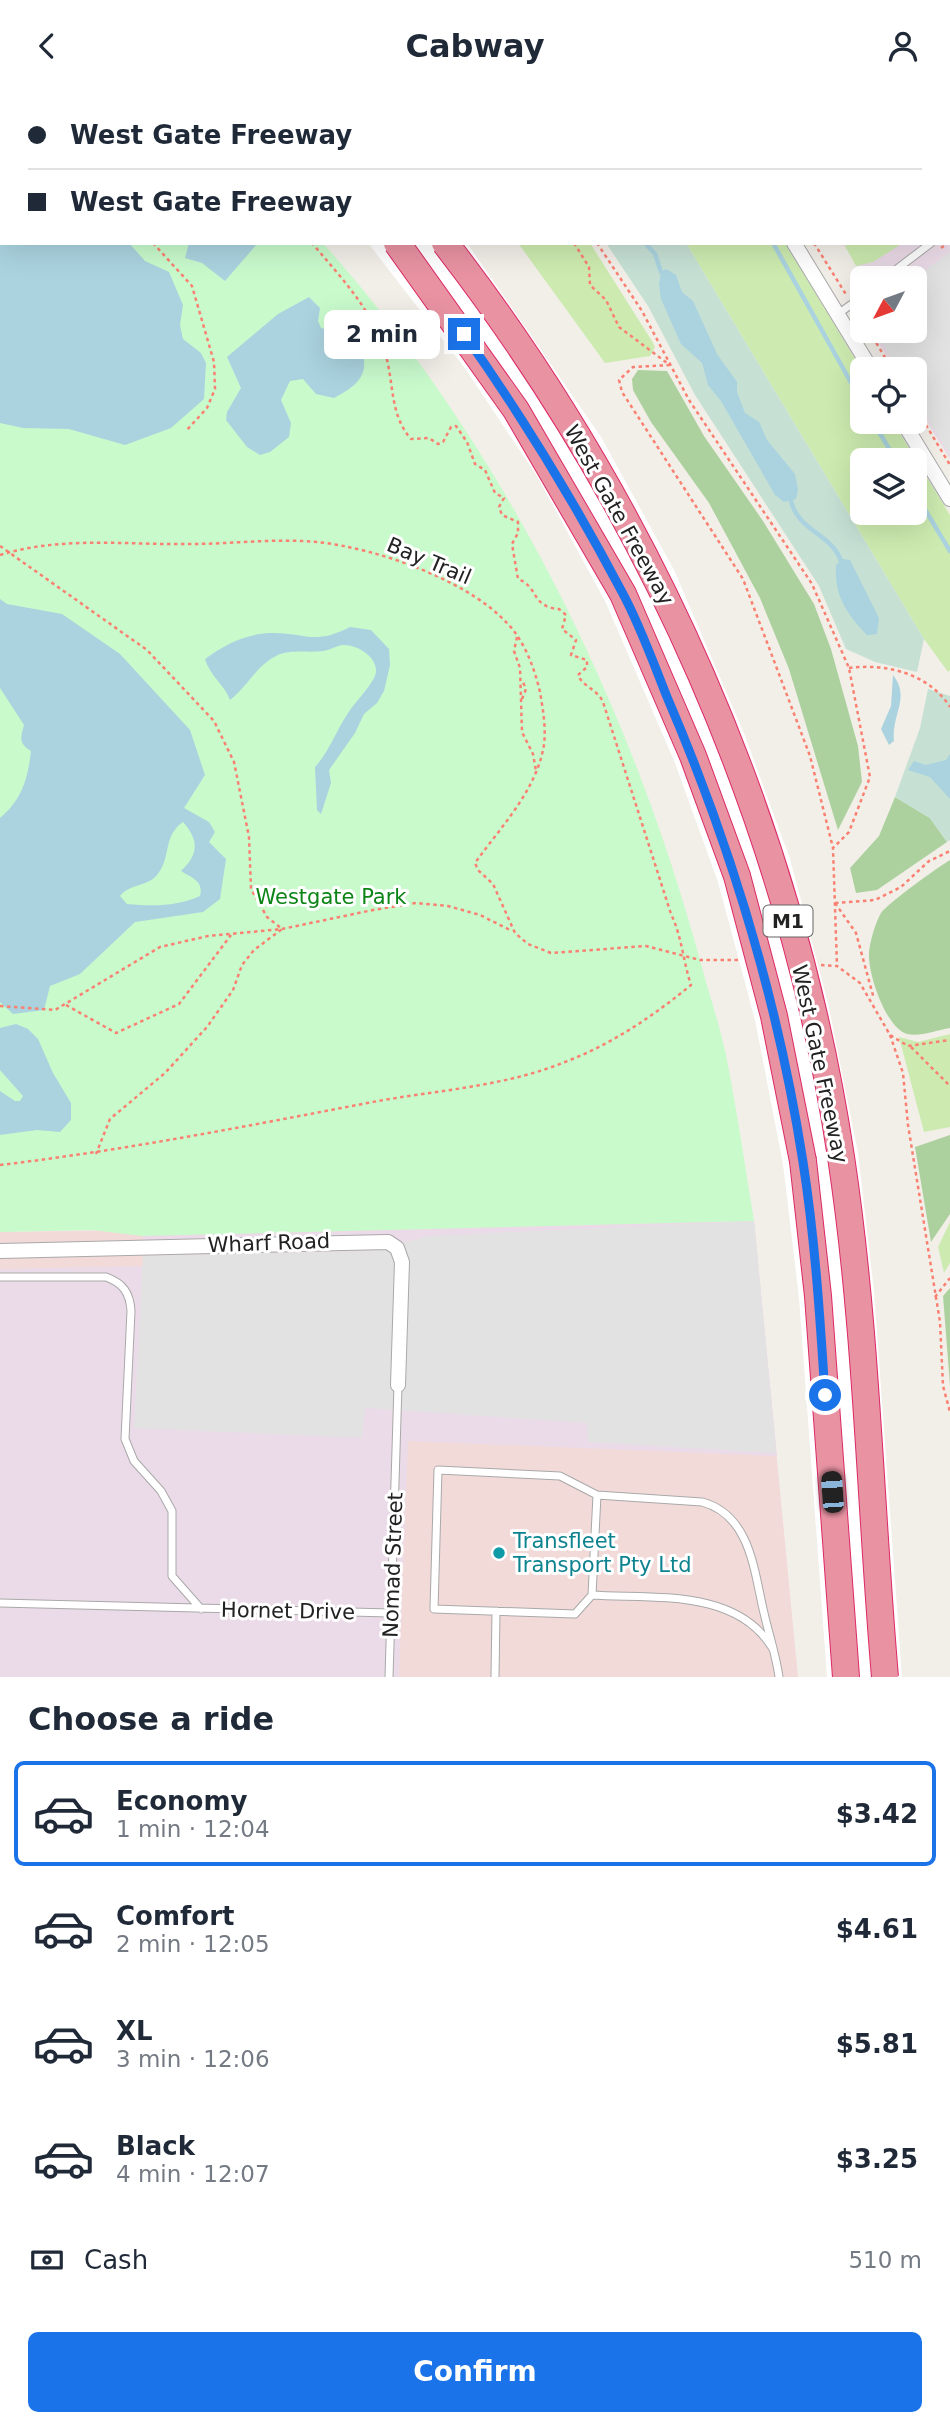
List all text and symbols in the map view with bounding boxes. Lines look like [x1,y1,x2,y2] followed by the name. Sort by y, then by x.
[28,27,66,65] icon: back
[405,27,545,65] text: Cabway
[884,27,922,65] icon: person
[70,120,352,150] text: West Gate Freeway
[70,187,352,217] text: West Gate Freeway
[850,266,928,343] north arrow
[850,266,927,525] map controls
[324,309,440,359] callout: 2 min
[448,318,480,350] route end
[346,321,418,347] text: 2 min
[850,357,927,434] button: locate
[559,421,679,609] street label: West Gate Freeway
[850,448,927,525] button: layers
[383,533,475,589] street label: Bay Trail
[255,885,407,909] park label: Westgate Park
[764,905,812,937] road number: M1
[787,963,853,1165] street label: West Gate Freeway
[207,1229,331,1257] street label: Wharf Road
[809,1379,841,1411] route start
[821,1470,844,1514] car
[378,1492,408,1638] street label: Nomad Street
[512,1529,691,1577] place label: Transfleet Transport Pty Ltd
[491,1545,507,1561] marker: Transfleet Transport Pty Ltd
[221,1598,355,1624] street label: Hornet Drive
[28,1700,274,1738] text: Choose a ride
[32,1782,95,1845] icon: car
[116,1786,247,1816] text: Economy
[836,1799,918,1829] text: $3.42
[116,1816,270,1842] text: 1 min · 12:04
[32,1897,95,1960] icon: car
[116,1901,234,1931] text: Comfort
[836,1914,918,1944] text: $4.61
[116,1931,270,1957] text: 2 min · 12:05
[32,2012,95,2075] icon: car
[116,2016,153,2046] text: XL
[836,2029,918,2059] text: $5.81
[116,2046,270,2072] text: 3 min · 12:06
[32,2127,95,2190] icon: car
[116,2131,195,2161] text: Black
[836,2144,918,2174] text: $3.25
[116,2161,270,2187] text: 4 min · 12:07
[28,2241,66,2279] icon: cash
[84,2245,148,2275] text: Cash
[848,2247,922,2273] text: 510 m
[28,2332,922,2412] button: Confirm

